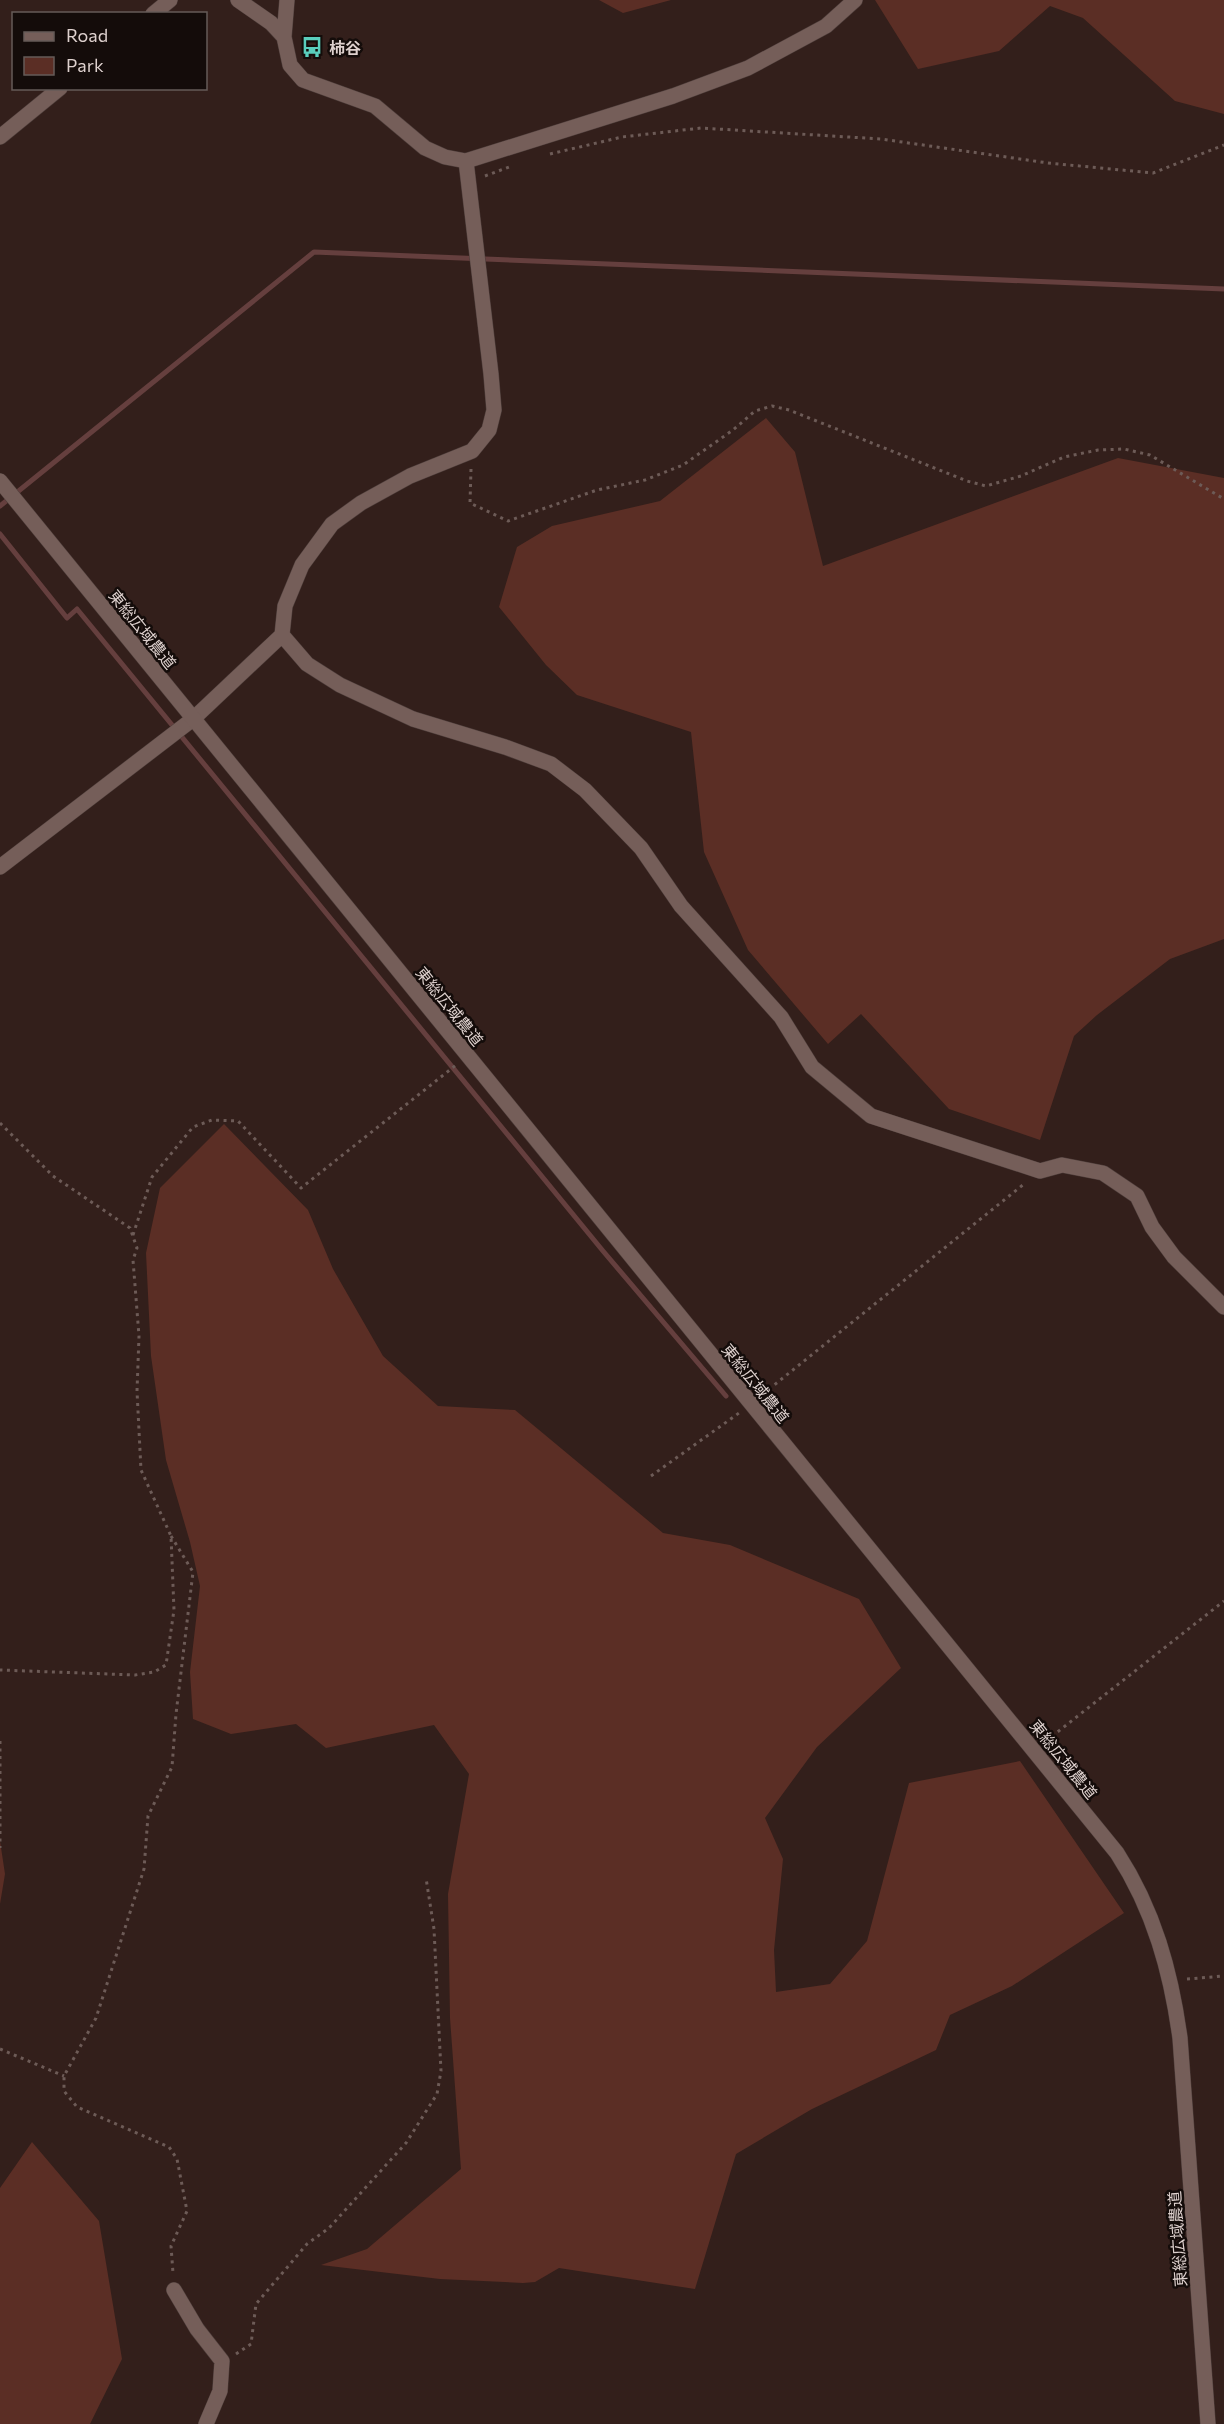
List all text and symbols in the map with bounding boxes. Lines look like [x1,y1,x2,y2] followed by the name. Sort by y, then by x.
[12,12,207,90] legend
[66,24,108,46] text: Road
[300,35,324,59] bus stop icon: 柿谷
[329,38,361,57] place label: 柿谷
[66,54,104,76] text: Park
[105,586,181,672] street label: 東総広域農道
[412,963,488,1049] street label: 東総広域農道
[718,1340,794,1426] street label: 東総広域農道
[1026,1716,1102,1802] street label: 東総広域農道
[1164,2190,1190,2288] street label: 東総広域農道

